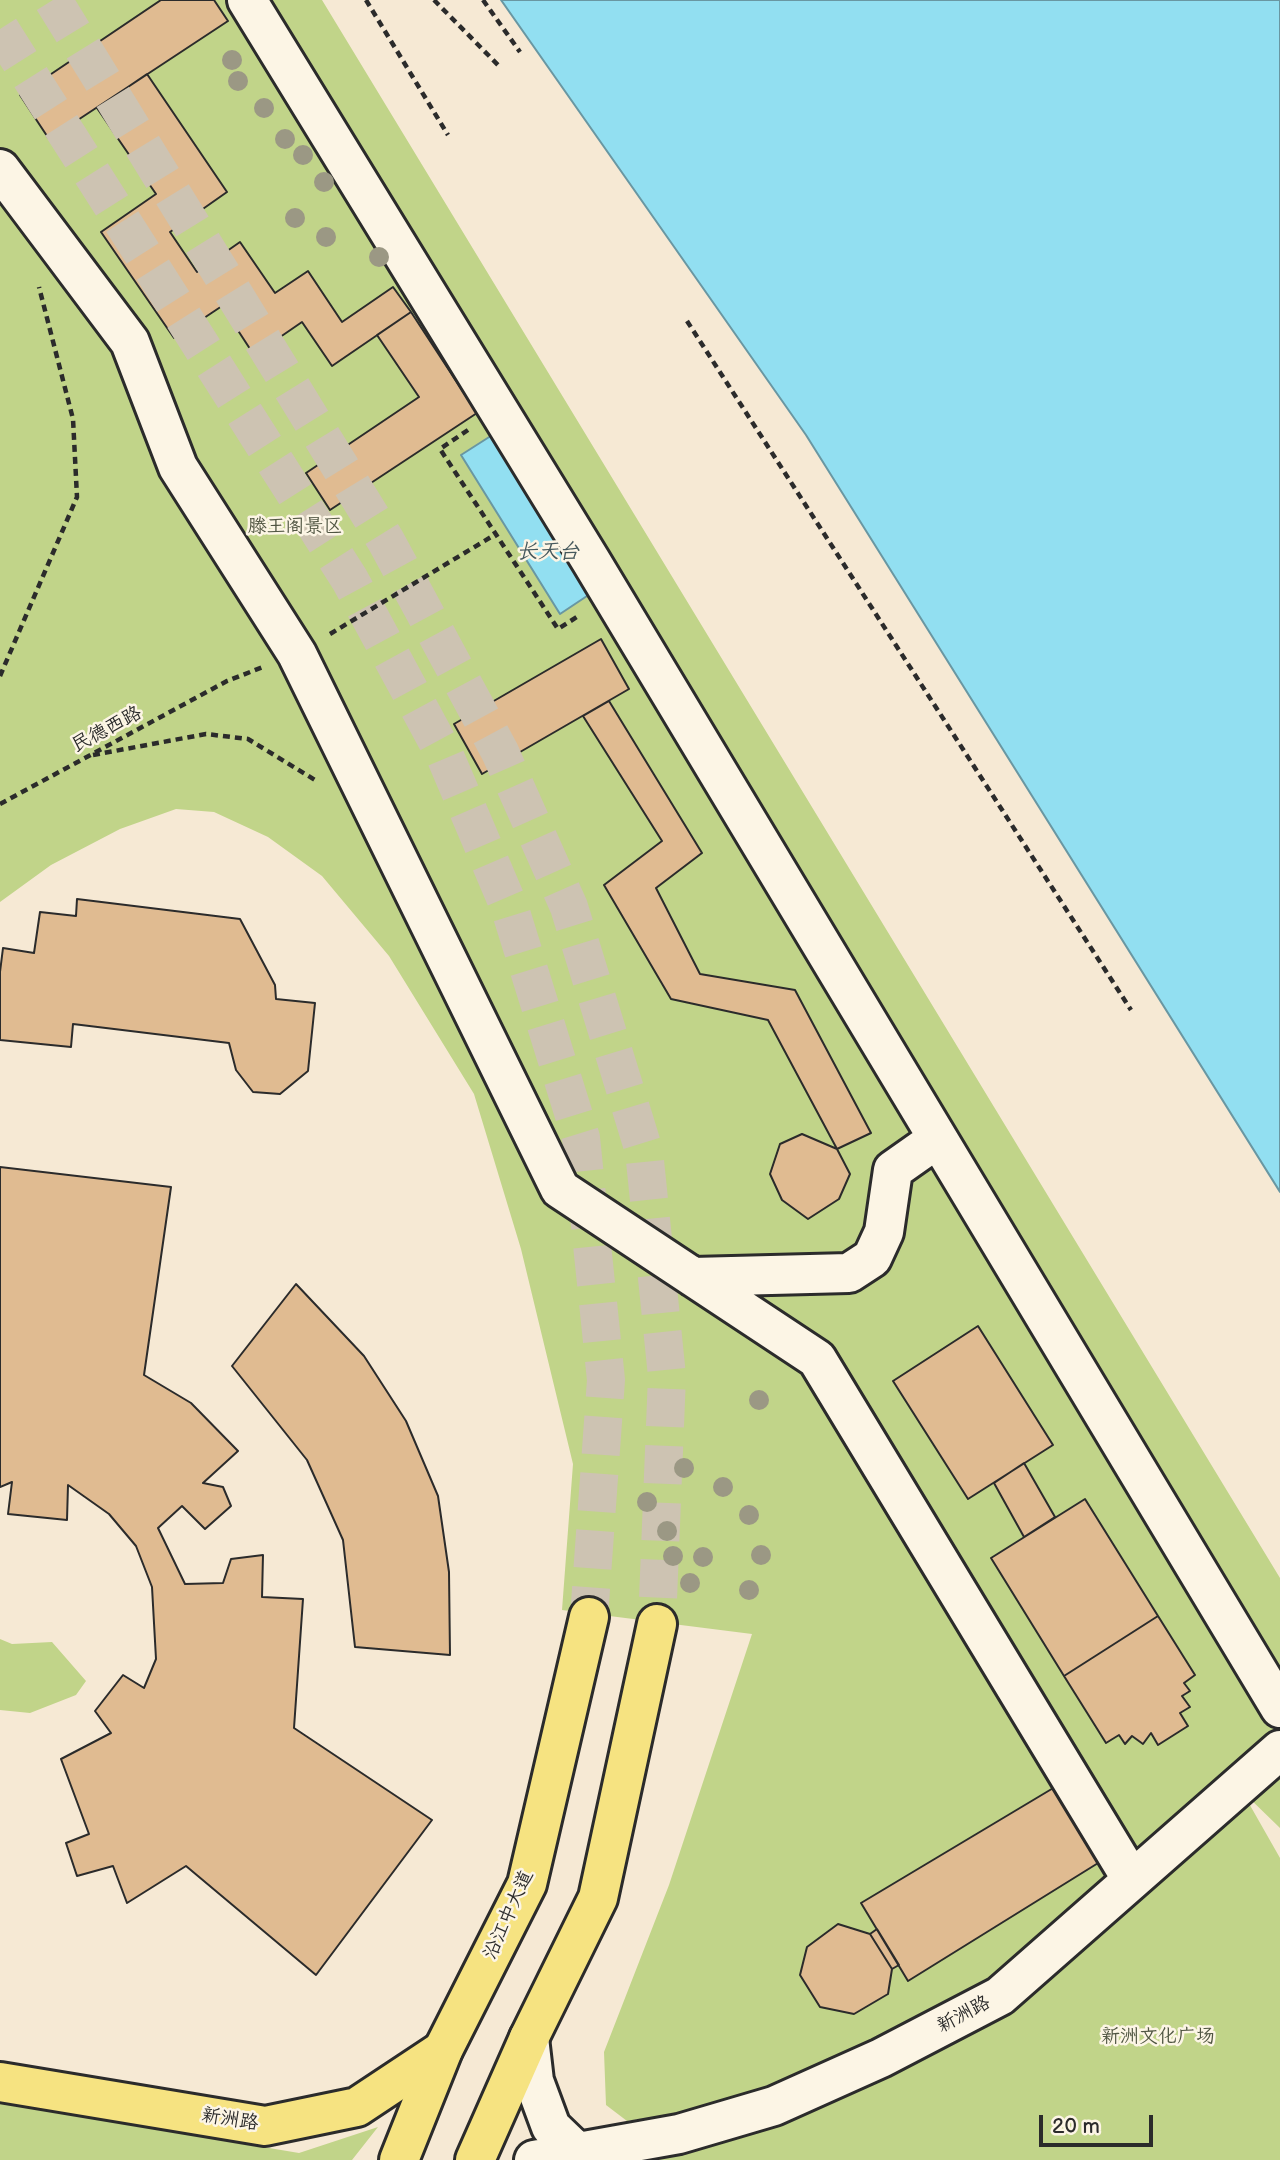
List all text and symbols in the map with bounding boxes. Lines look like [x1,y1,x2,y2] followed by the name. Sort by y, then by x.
[248,516,342,538] park label: 滕王阁景区
[517,540,579,566] water label: 长天台
[68,702,146,758] street label: 民德西路
[479,1867,539,1963] street label: 沿江中大道
[933,1992,995,2038] street label: 新洲路
[1101,2026,1215,2048] park label: 新洲文化广场
[1042,2100,1156,2144] scale bar
[200,2104,260,2136] street label: 新洲路
[1052,2114,1100,2139] text: 20 m

